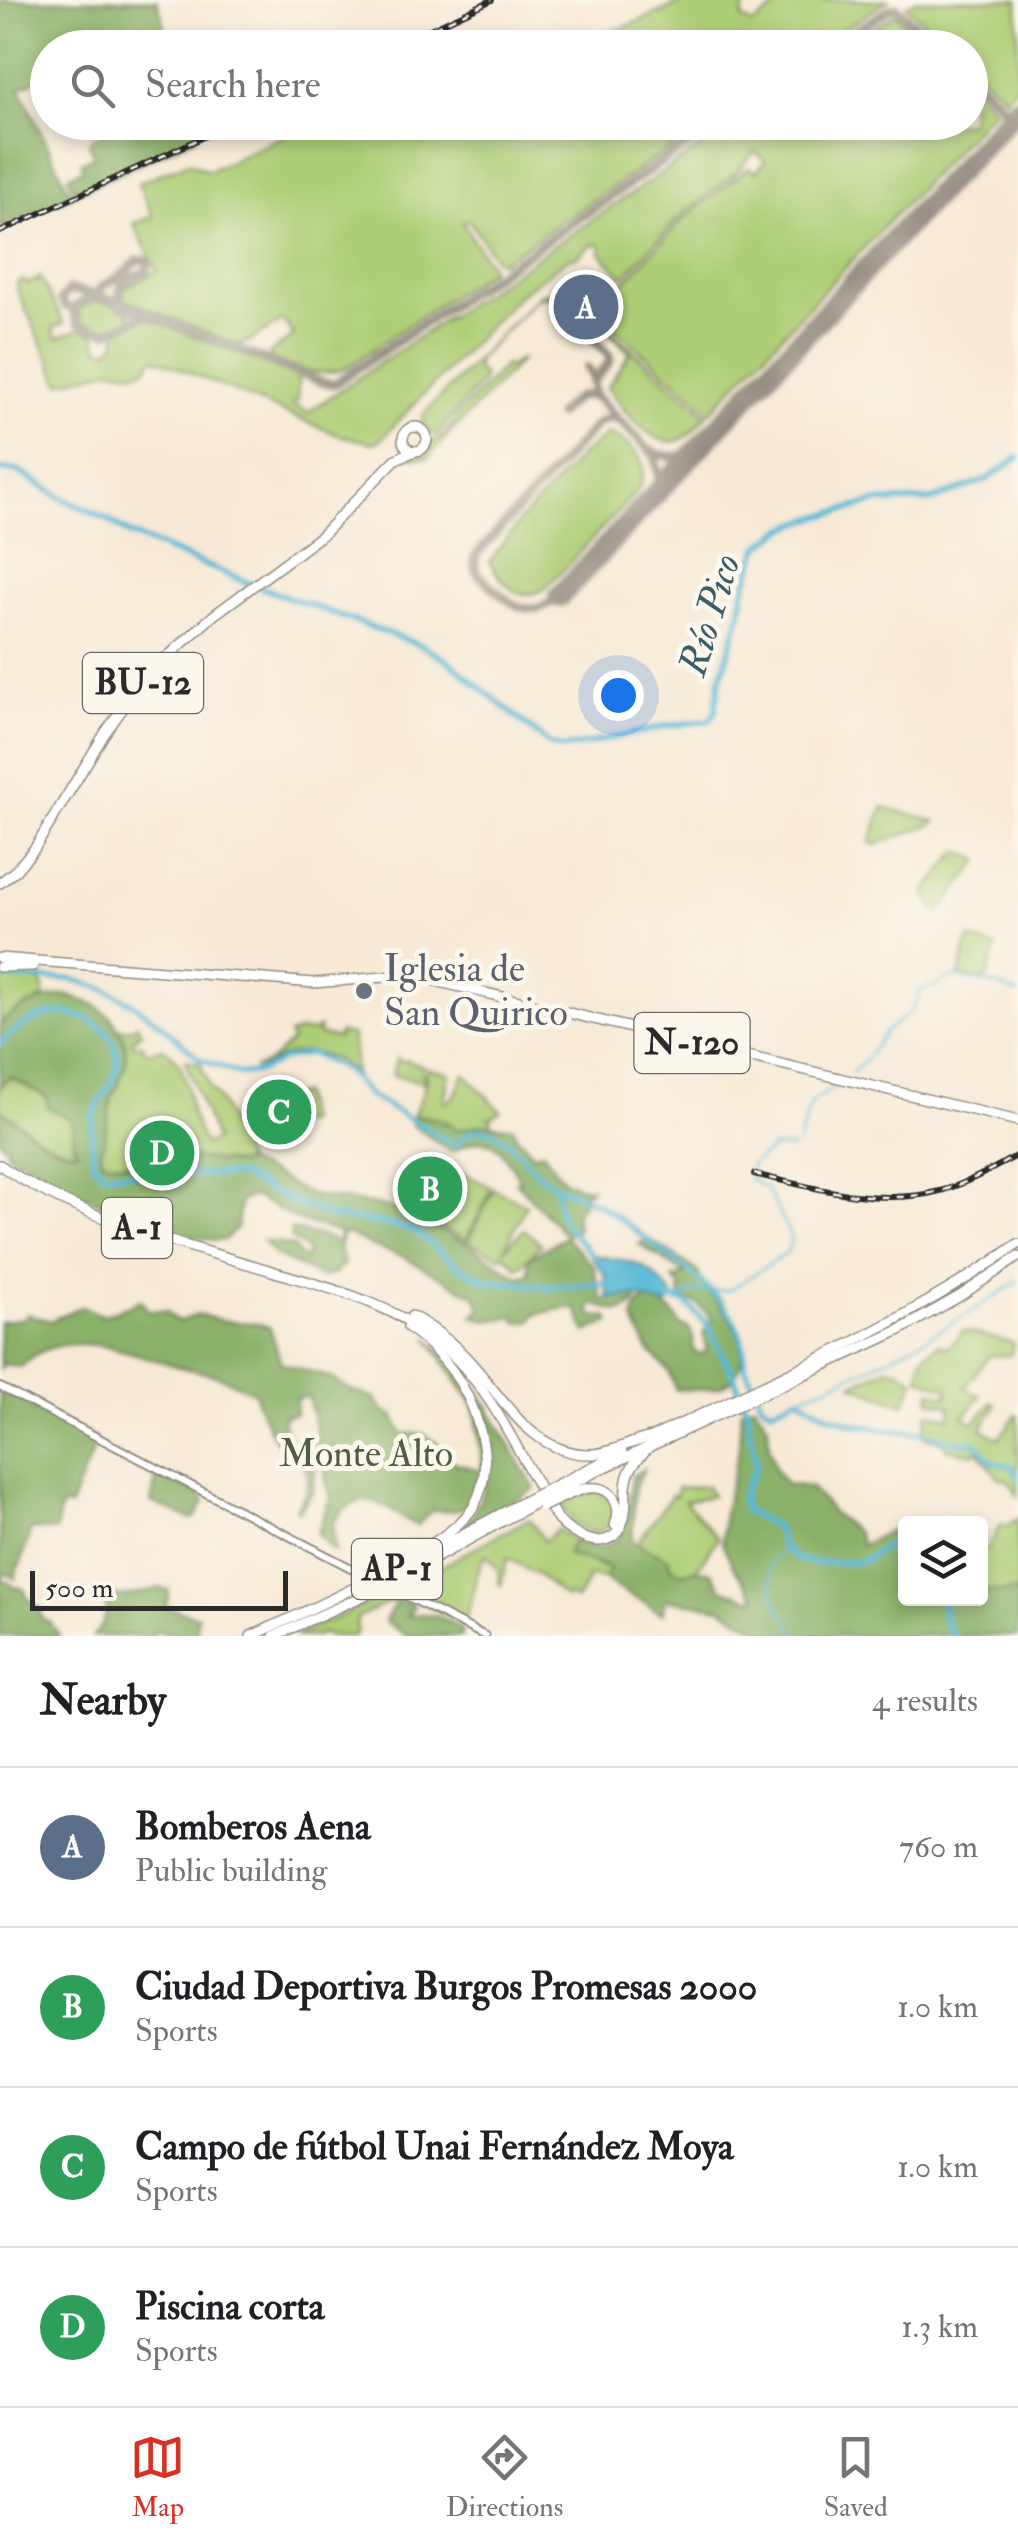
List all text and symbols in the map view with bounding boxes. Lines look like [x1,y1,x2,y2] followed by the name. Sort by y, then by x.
[30,30,988,140] search box
[65,58,120,113] icon: search
[145,61,321,109] text: Search here
[554,270,618,344] pin: A
[667,548,753,683] water label: Río Pico
[83,653,203,713] road number: BU-12
[593,670,644,721] your location
[384,945,568,1037] place label: Iglesia de San Quirico
[353,980,375,1002] marker: Iglesia de San Quirico
[634,1013,750,1073] road number: N-120
[246,1074,312,1150] pin: C
[130,1116,194,1190] pin: D
[398,1152,462,1226] pin: B
[102,1198,172,1258] road number: A-1
[279,1430,453,1478] park label: Monte Alto
[898,1516,988,1606] map controls
[898,1516,988,1606] button: layers
[352,1539,442,1599] road number: AP-1
[30,1566,288,1610] scale bar
[45,1571,113,1606] text: 500 m
[40,1675,166,1727] text: Nearby
[872,1681,978,1721] text: 4 results
[135,1803,371,1851] text: Bomberos Aena
[62,1827,83,1867] text: A
[899,1827,978,1867] text: 760 m
[135,1851,327,1891] text: Public building
[135,1963,757,2011] text: Ciudad Deportiva Burgos Promesas 2000
[62,1987,83,2027] text: B
[897,1987,978,2027] text: 1.0 km
[135,2011,218,2051] text: Sports
[135,2123,734,2171] text: Campo de fútbol Unai Fernández Moya
[61,2147,84,2187] text: C
[897,2147,978,2187] text: 1.0 km
[135,2171,218,2211] text: Sports
[135,2283,324,2331] text: Piscina corta
[59,2307,86,2347] text: D
[901,2307,978,2347] text: 1.3 km
[135,2331,218,2371] text: Sports
[130,2430,185,2525] tab: Map
[446,2430,563,2525] tab: Directions
[824,2430,888,2525] tab: Saved

